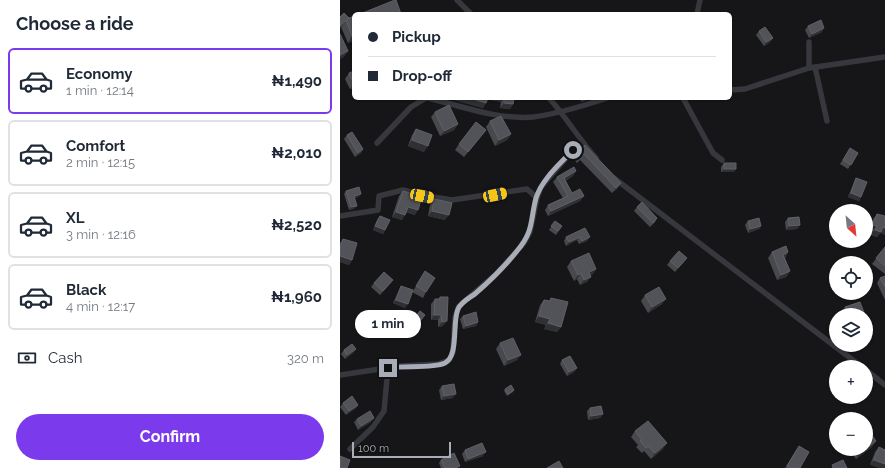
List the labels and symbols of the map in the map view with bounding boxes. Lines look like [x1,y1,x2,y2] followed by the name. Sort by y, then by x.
[564,141,582,159] route start
[482,187,508,203] car
[409,188,435,204] car
[829,204,873,248] north arrow
[355,310,421,338] callout: 1 min
[379,359,397,377] route end
[352,440,451,459] scale bar

